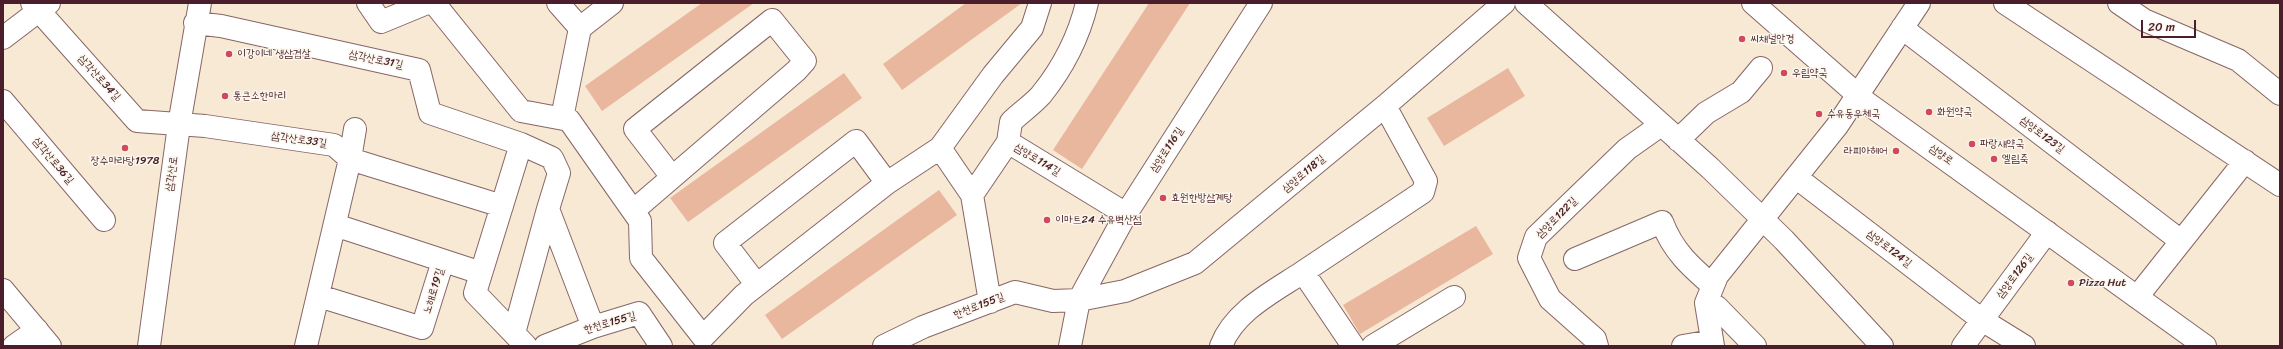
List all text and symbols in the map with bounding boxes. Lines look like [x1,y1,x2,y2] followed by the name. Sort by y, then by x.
[2143,12,2198,38] scale bar
[2148,16,2175,38] text: 20 m
[1750,32,1794,46] place label: 씨채널안경
[1737,34,1747,44] marker: 씨채널안경
[237,47,311,61] place label: 이강이네 생삼겹살
[348,48,404,72] street label: 삼각산로31길
[224,49,234,59] marker: 이강이네 생삼겹살
[75,52,123,104] street label: 삼각산로34길
[1792,66,1827,80] place label: 우림약국
[1779,68,1789,78] marker: 우림약국
[233,89,286,103] place label: 통큰소한마리
[220,91,230,101] marker: 통큰소한마리
[1937,105,1972,119] place label: 화원약국
[1827,107,1880,121] place label: 수유동우체국
[1924,107,1934,117] marker: 화원약국
[1814,109,1824,119] marker: 수유동우체국
[2017,114,2067,156] street label: 삼양로123길
[1148,125,1186,175] street label: 삼양로116길
[270,130,328,150] street label: 삼각산로33길
[30,135,76,187] street label: 삼각산로36길
[1980,137,2024,151] place label: 파랑새약국
[1967,139,1977,149] marker: 파랑새약국
[1011,141,1063,179] street label: 삼양로114길
[1926,142,1956,168] street label: 삼양로
[120,143,130,153] marker: 장수마라탕1978
[1844,144,1888,158] place label: 라피아헤어
[1891,146,1901,156] marker: 라피아헤어
[1280,152,1328,196] street label: 삼양로118길
[2002,152,2029,166] place label: 엘림죽
[91,154,159,168] place label: 장수마라탕1978
[1989,154,1999,164] marker: 엘림죽
[163,156,181,192] street label: 삼각산로
[1171,191,1233,205] place label: 효원한방삼계탕
[1158,193,1168,203] marker: 효원한방삼계탕
[1534,195,1580,241] street label: 삼양로122길
[1055,213,1142,227] place label: 이마트24 수유벽산점
[1042,215,1052,225] marker: 이마트24 수유벽산점
[1864,228,1914,270] street label: 삼양로124길
[1994,251,2036,301] street label: 삼양로126길
[421,267,447,315] street label: 노해로19길
[2079,276,2126,290] place label: Pizza Hut
[2066,278,2076,288] marker: Pizza Hut
[952,290,1006,322] street label: 한천로155길
[582,309,638,337] street label: 한천로155길

